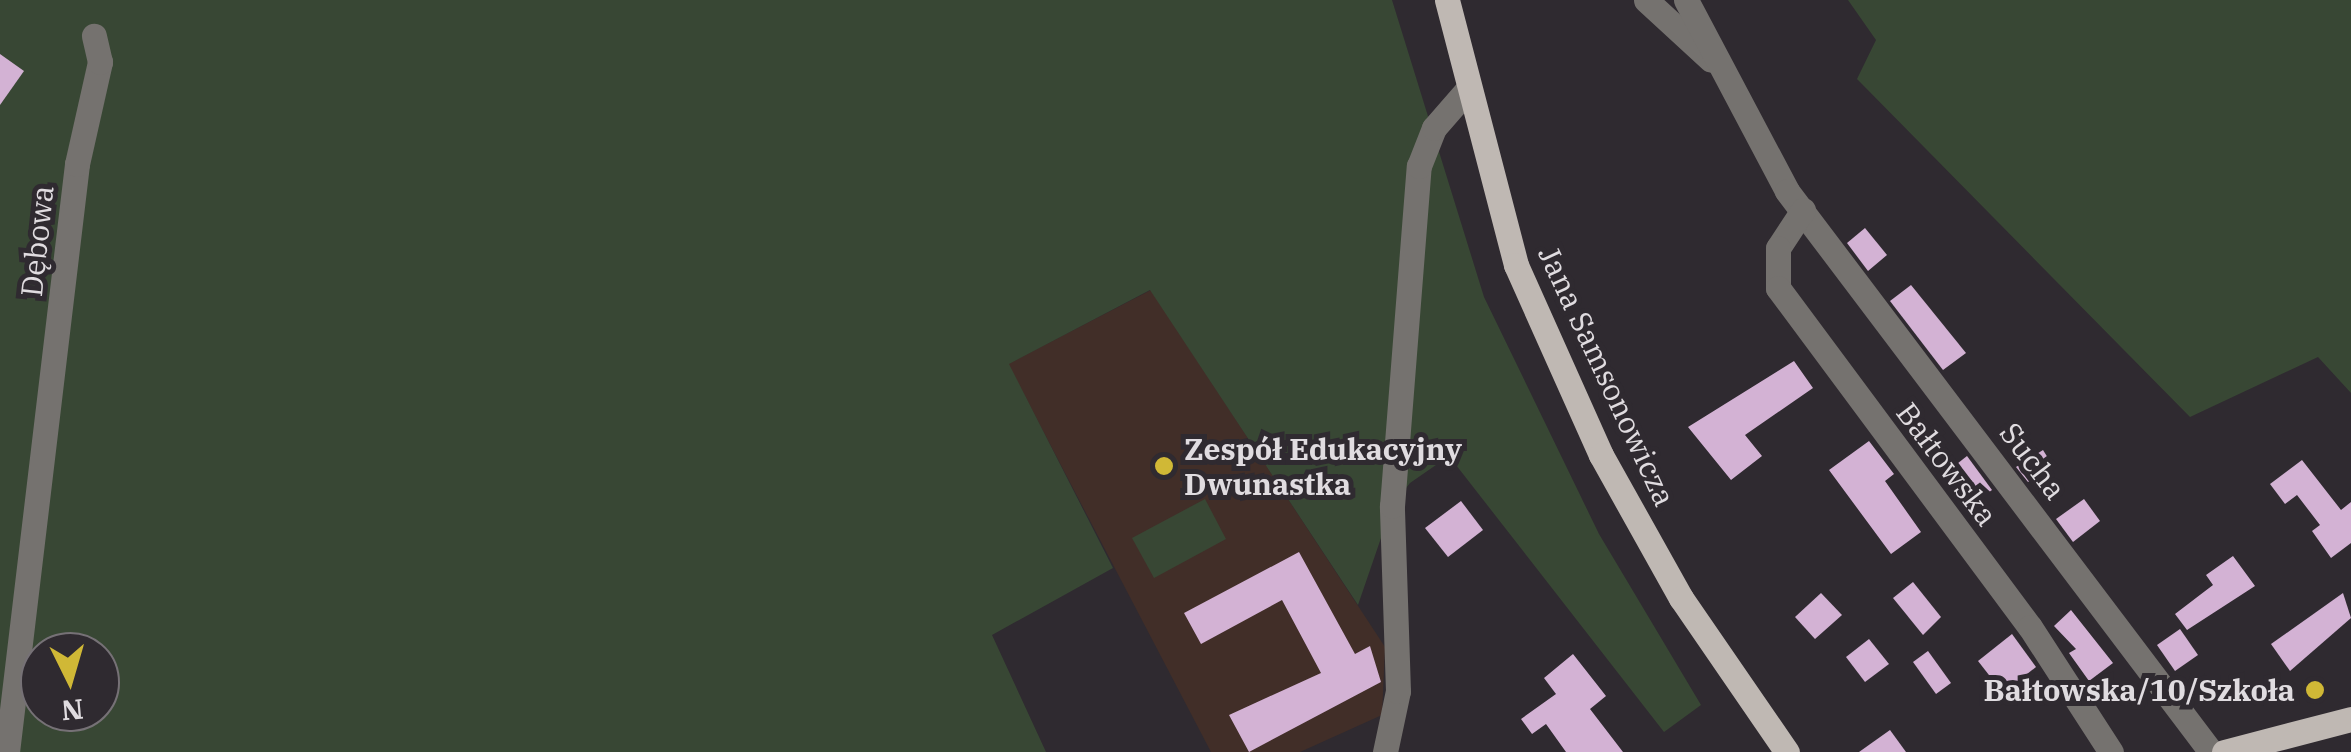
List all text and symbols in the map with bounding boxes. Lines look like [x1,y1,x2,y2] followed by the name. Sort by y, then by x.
[13,184,61,298] street label: Dębowa
[1531,240,1683,512] street label: Jana Samsonowicza
[1889,395,2005,533] street label: Bałtowska
[1993,416,2073,506] street label: Sucha
[1184,431,1462,502] place label: Zespół Edukacyjny Dwunastka
[1153,455,1175,477] marker: Zespół Edukacyjny Dwunastka
[20,632,120,732] north arrow
[1984,672,2295,708] place label: Bałtowska/10/Szkoła
[2304,679,2326,701] marker: Bałtowska/10/Szkoła
[60,691,85,730] text: N

